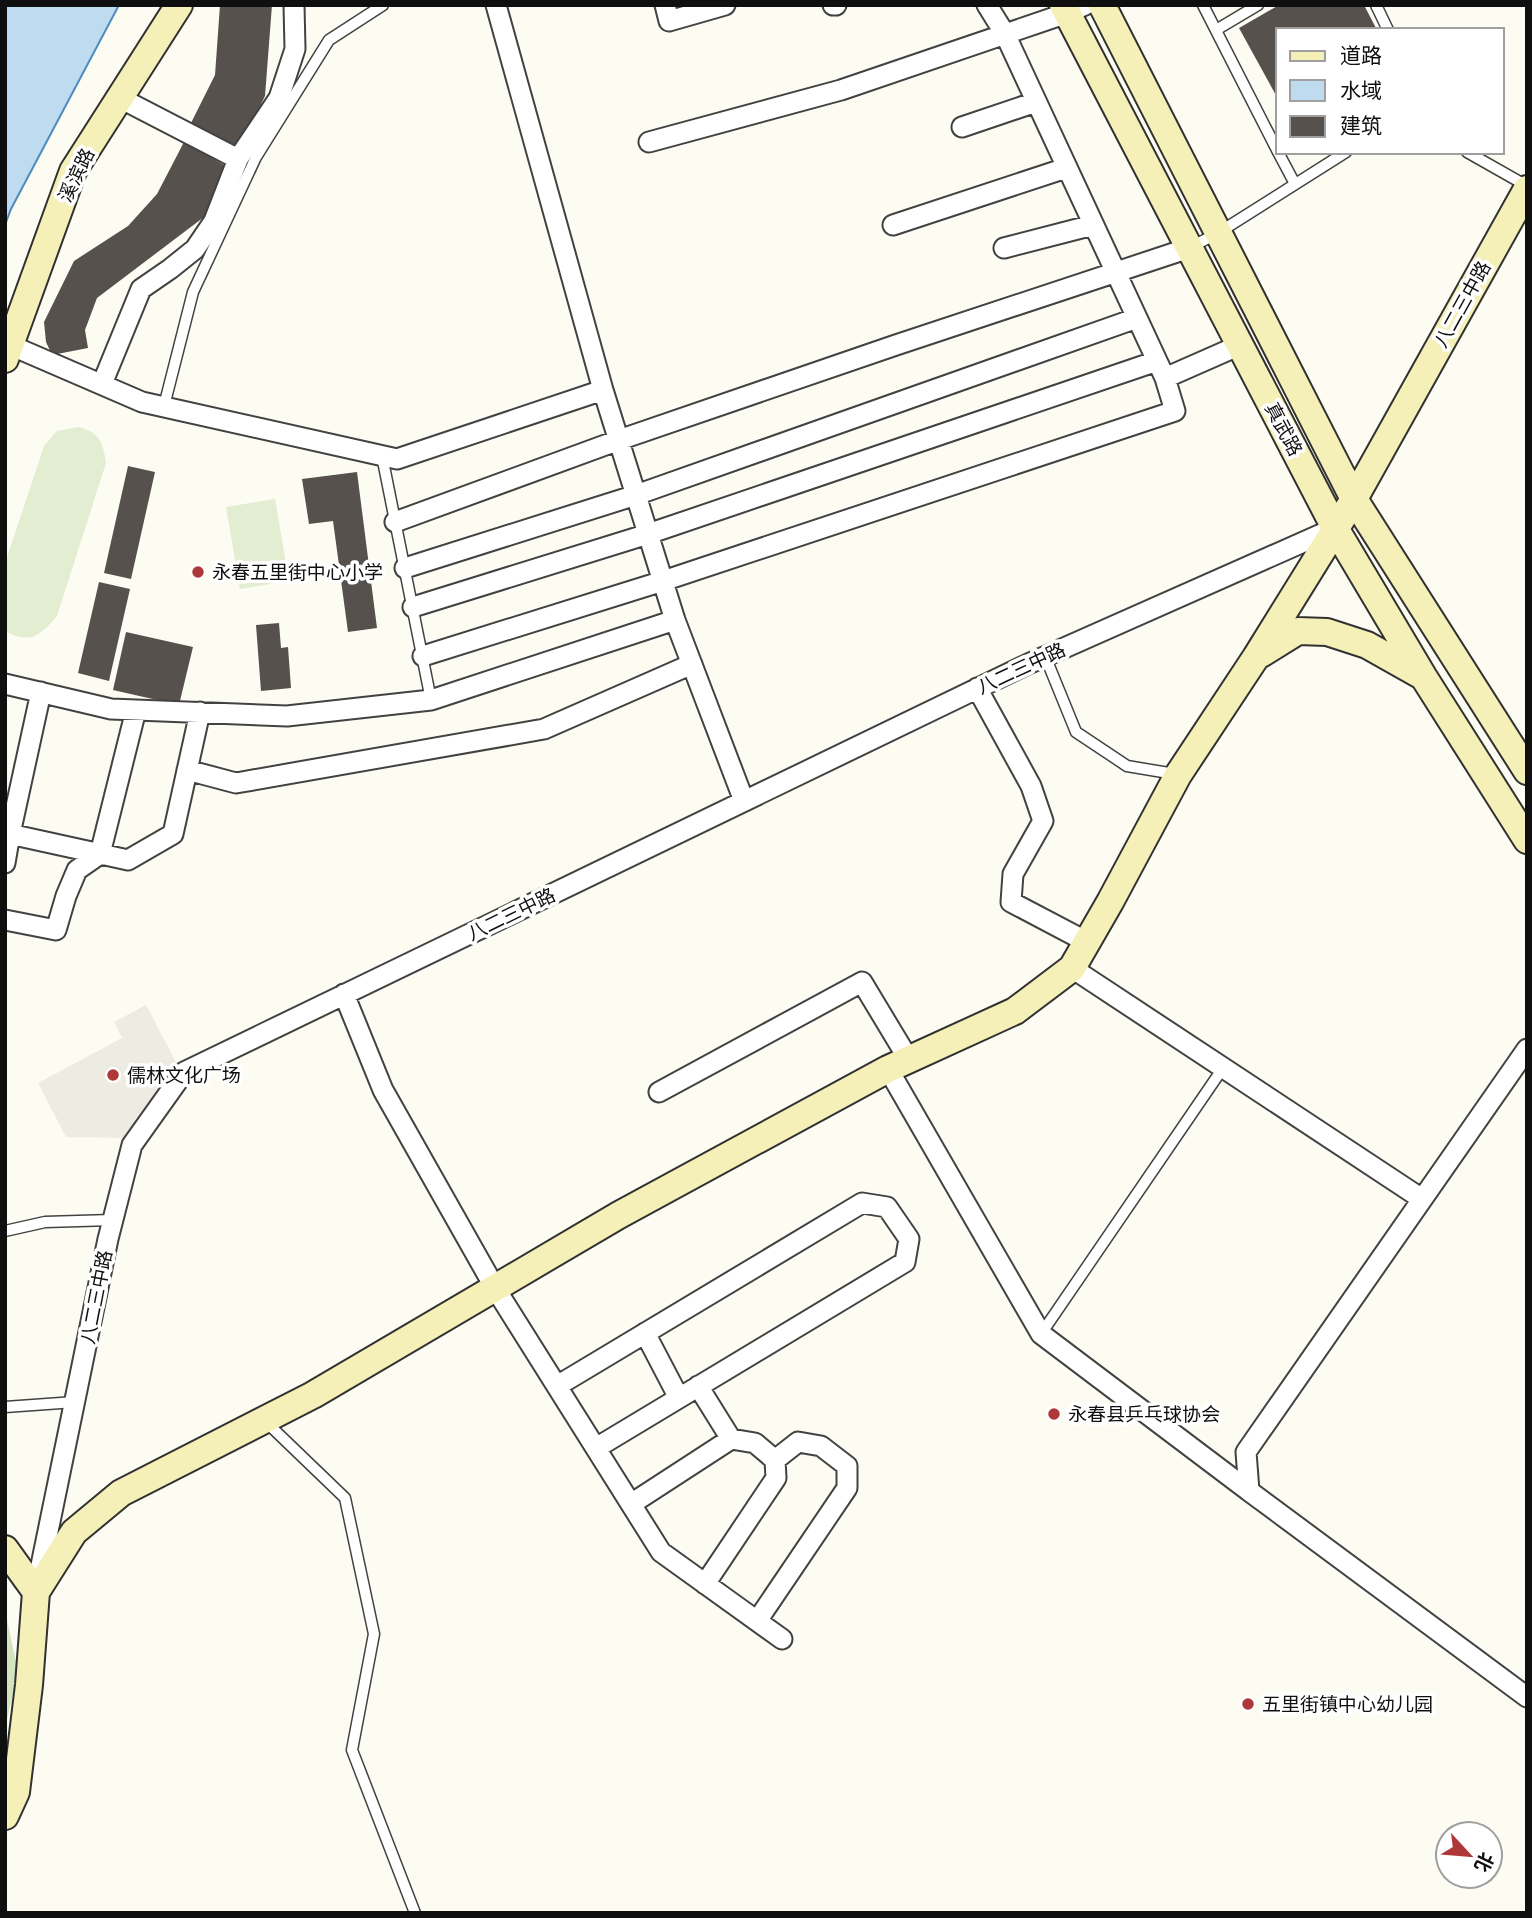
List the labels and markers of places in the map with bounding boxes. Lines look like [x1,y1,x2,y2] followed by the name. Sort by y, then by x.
[212,557,383,585] place label: 永春五里街中心小学
[190,564,206,580] marker: 永春五里街中心小学
[127,1060,241,1088] place label: 儒林文化广场
[105,1067,121,1083] marker: 儒林文化广场
[1068,1399,1220,1427] place label: 永春县乒乓球协会
[1046,1406,1062,1422] marker: 永春县乒乓球协会
[1262,1689,1433,1717] place label: 五里街镇中心幼儿园
[1240,1696,1256,1712] marker: 五里街镇中心幼儿园

